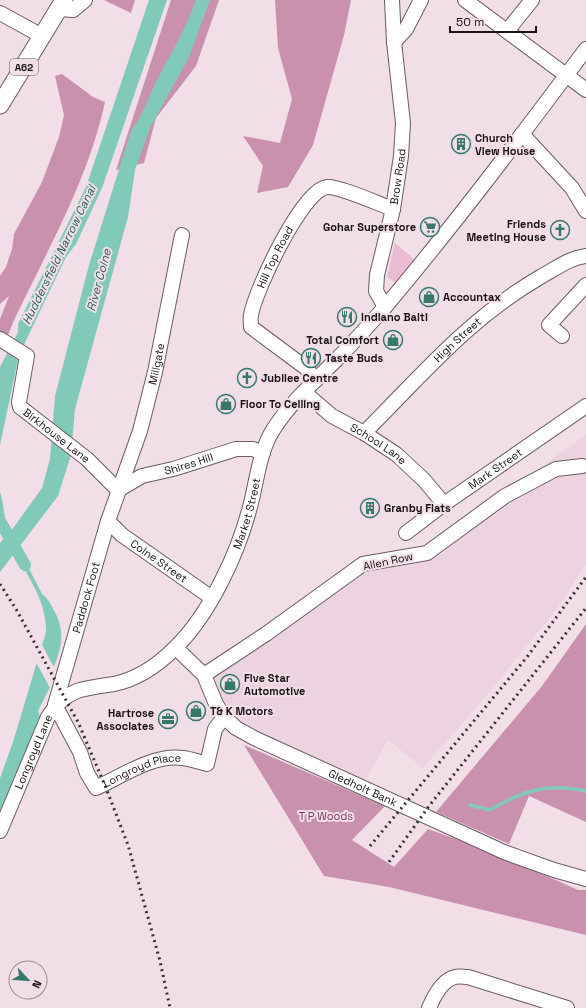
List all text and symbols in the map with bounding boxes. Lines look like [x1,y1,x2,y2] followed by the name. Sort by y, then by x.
[450,8,536,34] scale bar
[456,14,484,30] text: 50 m
[10,59,38,75] road number: A62
[475,131,535,158] place label: Church View House
[450,133,472,155] building icon: Church View House
[387,148,408,206] street label: Brow Road
[18,181,101,327] water label: Huddersfield Narrow Canal
[419,216,441,238] supermarket icon: Gohar Superstore
[466,217,546,244] place label: Friends Meeting House
[549,219,571,241] church icon: Friends Meeting House
[323,220,416,234] place label: Gohar Superstore
[254,224,296,290] street label: Hill Top Road
[83,246,115,313] water label: River Colne
[418,286,440,308] shop icon: Accountax
[443,290,501,304] place label: Accountax
[336,306,358,328] restaurant icon: Indiano Balti
[361,310,428,324] place label: Indiano Balti
[430,314,484,365] street label: High Street
[382,329,404,351] shop icon: Total Comfort
[306,333,379,347] place label: Total Comfort
[145,342,168,386] street label: Millgate
[300,347,322,369] restaurant icon: Taste Buds
[325,351,384,365] place label: Taste Buds
[236,367,258,389] church icon: Jubilee Centre
[261,371,338,385] place label: Jubilee Centre
[215,393,237,415] shop icon: Floor To Ceiling
[240,397,320,411] place label: Floor To Ceiling
[20,405,93,466] street label: Birkhouse Lane
[348,420,410,467] street label: School Lane
[466,445,525,492] street label: Mark Street
[163,450,215,478] street label: Shires Hill
[230,477,263,551] street label: Market Street
[359,497,381,519] building icon: Granby Flats
[384,501,451,515] place label: Granby Flats
[128,536,190,586] street label: Colne Street
[362,549,415,573] street label: Allen Row
[69,560,103,635] street label: Paddock Foot
[244,671,305,698] place label: Five Star Automotive
[219,673,241,695] shop icon: Five Star Automotive
[185,700,207,722] shop icon: T& K Motors
[210,704,273,718] place label: T& K Motors
[97,706,154,733] place label: Hartrose Associates
[157,708,179,730] office icon: Hartrose Associates
[11,712,55,791] street label: Longroyd Lane
[100,750,181,791] street label: Longroyd Place
[326,766,399,809] street label: Gledholt Bank
[299,809,353,823] park label: T P Woods
[8,960,48,1000] north arrow
[29,978,45,991] text: N

